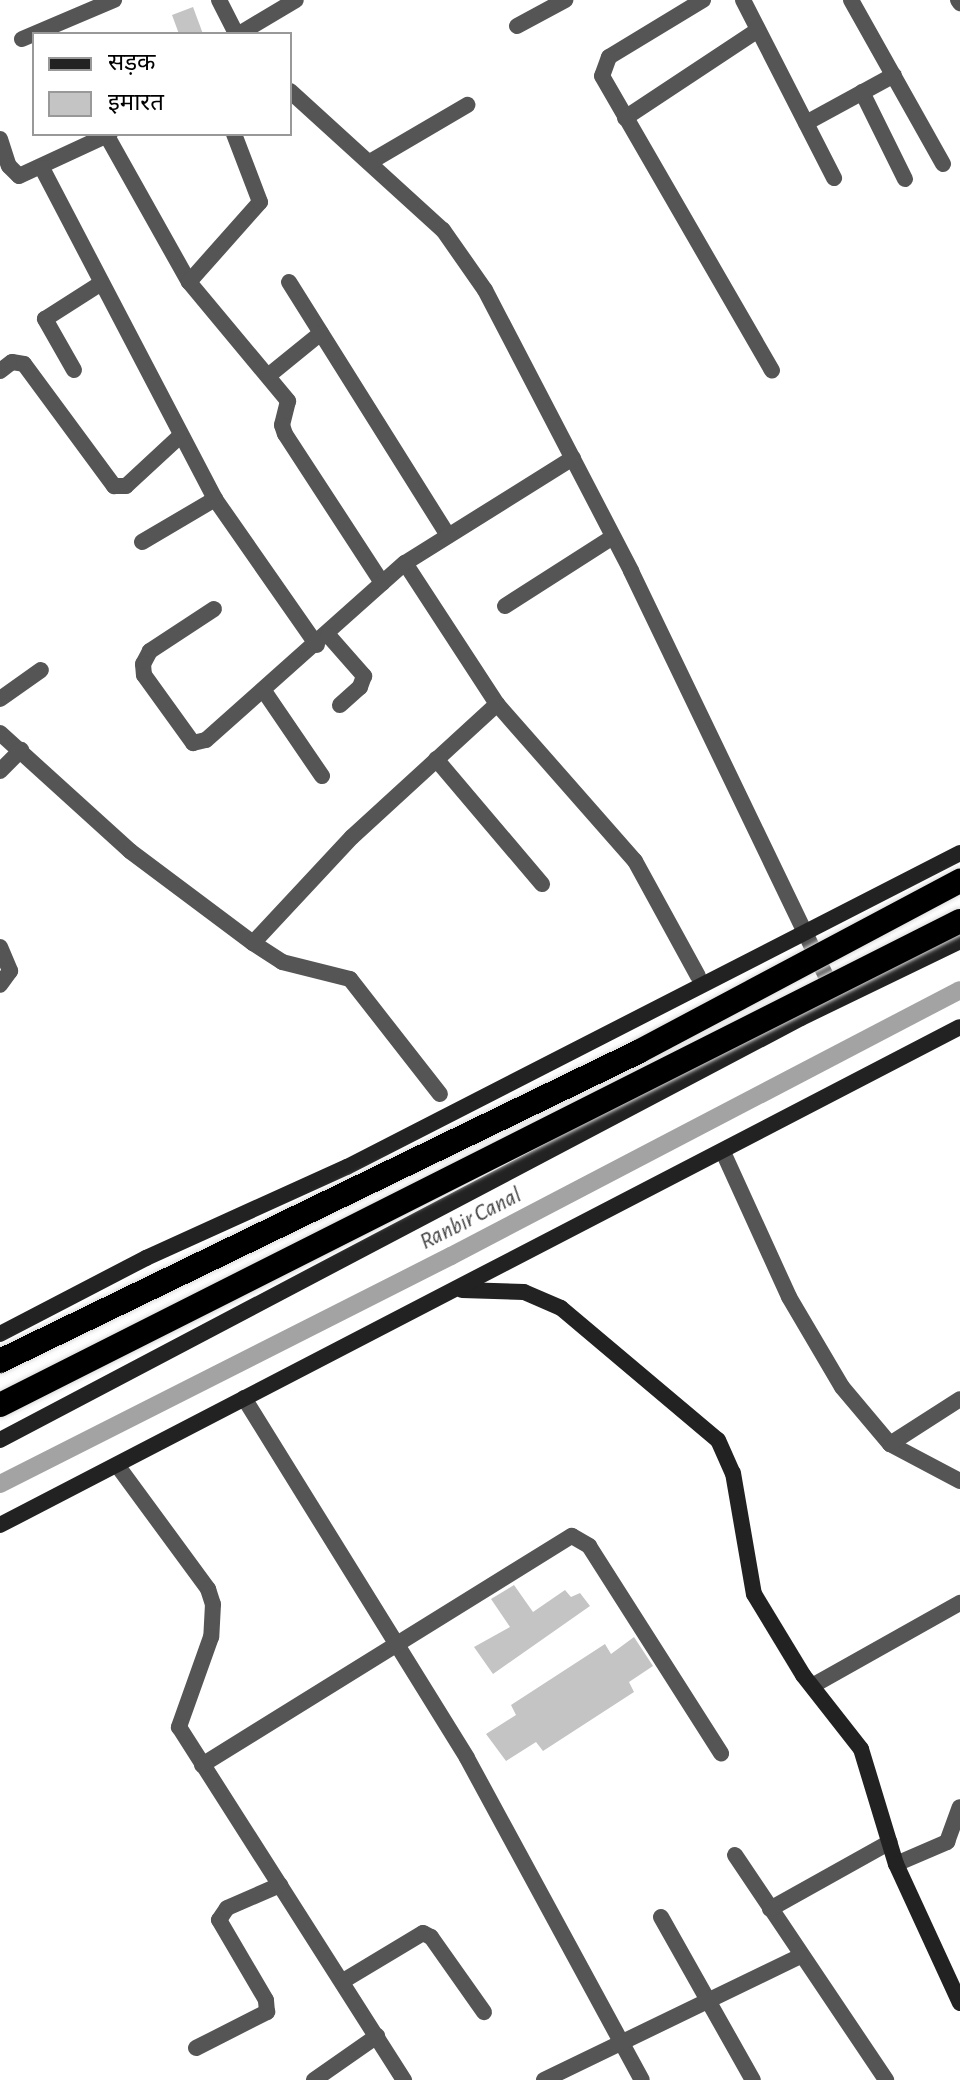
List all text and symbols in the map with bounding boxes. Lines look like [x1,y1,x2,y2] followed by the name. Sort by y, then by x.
[32,32,292,136] legend
[108,51,156,75] text: सड़क
[108,91,164,115] text: इमारत
[415,1181,527,1257] water label: Ranbir Canal

